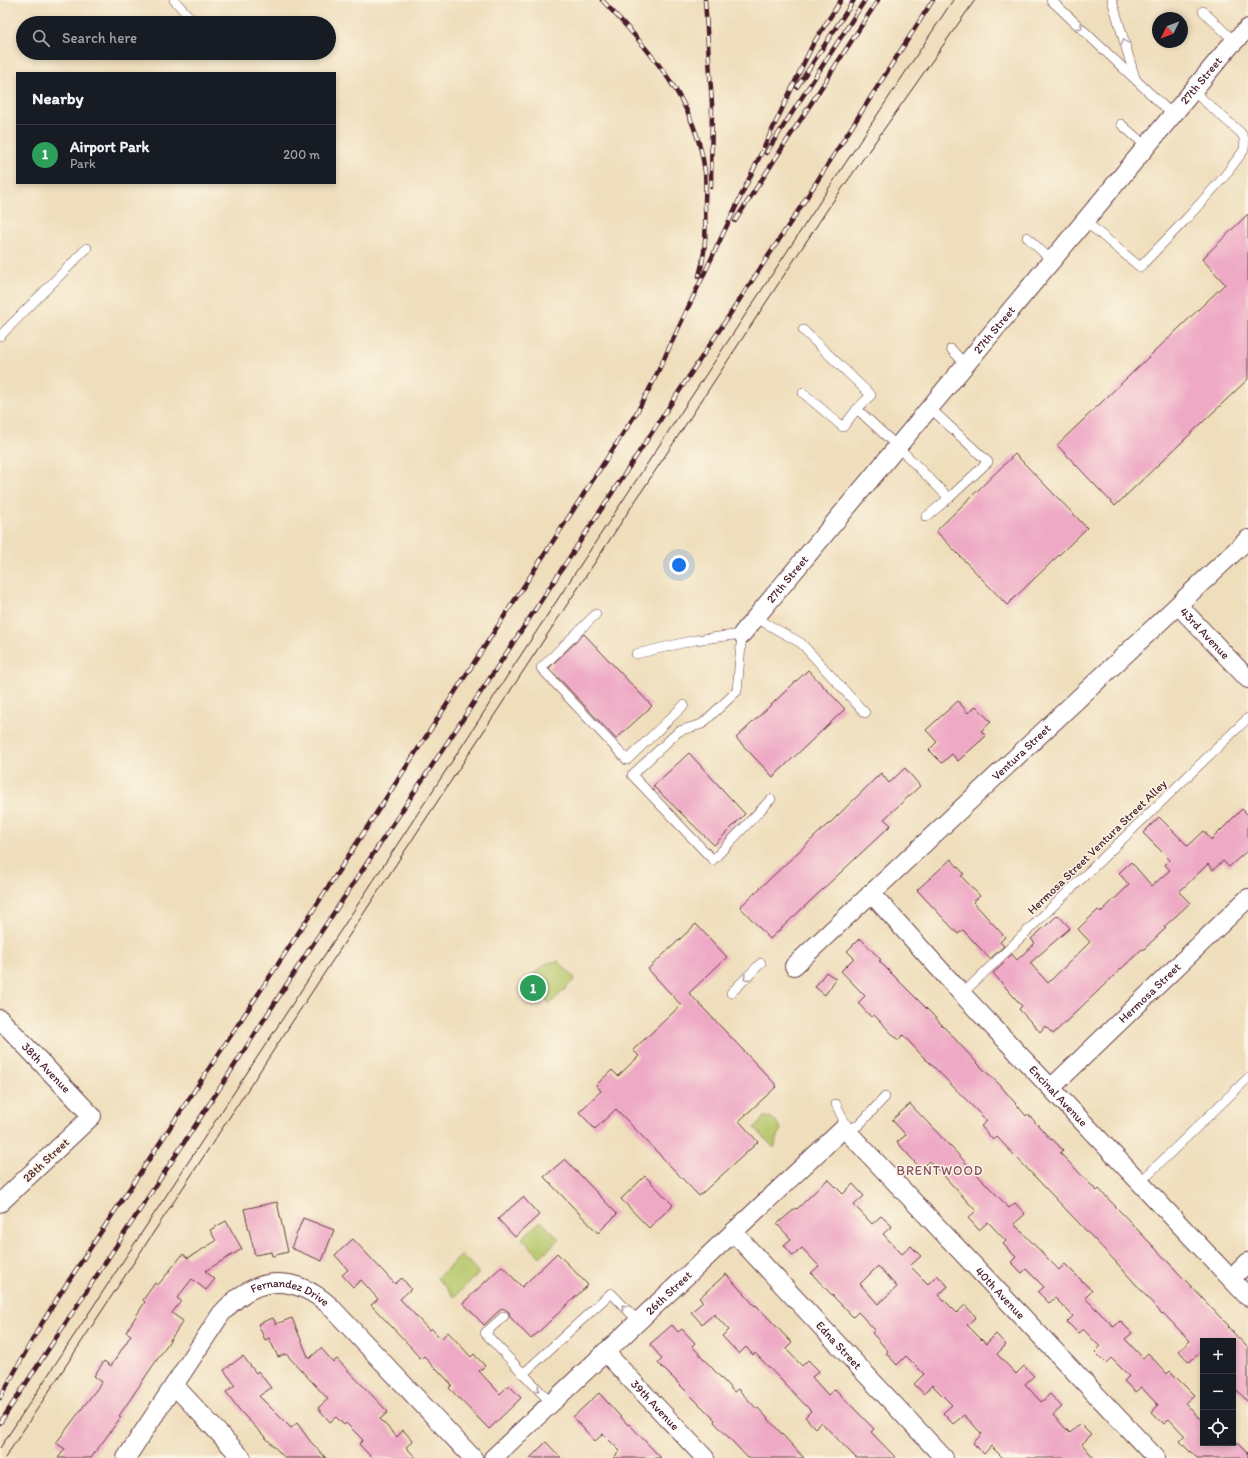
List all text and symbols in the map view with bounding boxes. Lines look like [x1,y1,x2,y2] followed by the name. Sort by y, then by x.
[1152,12,1188,48] north arrow
[16,16,336,60] search box
[1075,22,1083,30] one-way arrow
[30,27,52,49] icon: search
[62,29,137,47] text: Search here
[1120,39,1129,46] one-way arrow
[1177,54,1225,107] street label: 27th Street
[32,88,84,108] text: Nearby
[70,138,149,156] text: Airport Park
[42,147,48,162] text: 1
[283,147,320,162] text: 200 m
[70,156,96,171] text: Park
[970,303,1018,357] street label: 27th Street
[764,552,811,606] street label: 27th Street
[669,555,689,575] your location
[1177,605,1233,662] street label: 43rd Avenue
[989,721,1054,783] street label: Ventura Street
[1025,777,1170,917] street label: Hermosa Street Ventura Street Alley
[1116,960,1184,1026] street label: Hermosa Street
[520,973,546,1003] pin: 1
[743,973,751,981] one-way arrow
[19,1039,74,1096] street label: 38th Avenue
[1026,1062,1091,1130] street label: Encinal Avenue
[20,1135,72,1185] street label: 28th Street
[897,1163,983,1178] district label: BRENTWOOD
[972,1264,1028,1322] street label: 40th Avenue
[643,1268,695,1318] street label: 26th Street
[248,1276,332,1309] street label: Fernandez Drive
[621,1304,629,1312] one-way arrow
[813,1318,865,1373] street label: Edna Street
[1200,1338,1236,1446] map controls
[1200,1338,1236,1374] button: +
[1200,1374,1236,1410] button: −
[628,1377,682,1433] street label: 39th Avenue
[532,1384,540,1392] one-way arrow
[1200,1410,1236,1446] button: locate

